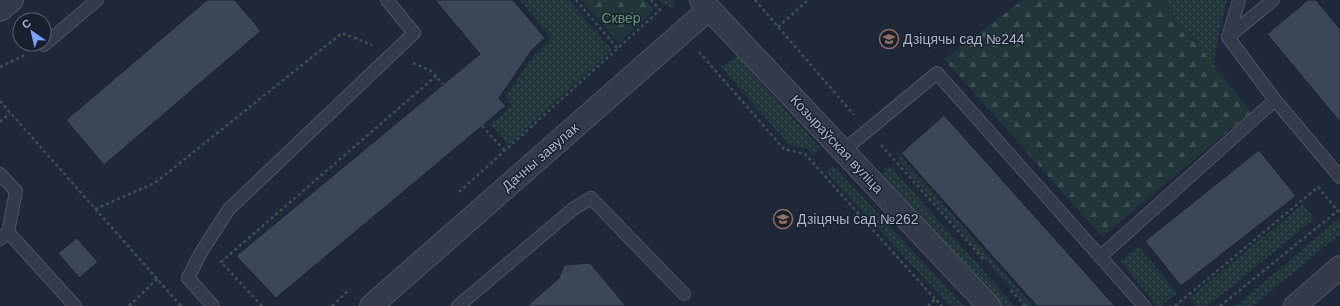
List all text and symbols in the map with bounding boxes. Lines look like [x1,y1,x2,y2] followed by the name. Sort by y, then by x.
[601,10,641,26] park label: Сквер
[12,12,52,52] north arrow
[20,16,33,31] text: С
[878,28,900,50] school or university icon: Дзіцячы сад №244
[903,31,1025,47] place label: Дзіцячы сад №244
[787,92,887,197] street label: Козыраўская вуліца
[499,119,582,195] street label: Дачны завулак
[772,208,794,230] school or university icon: Дзіцячы сад №262
[797,211,919,227] place label: Дзіцячы сад №262

